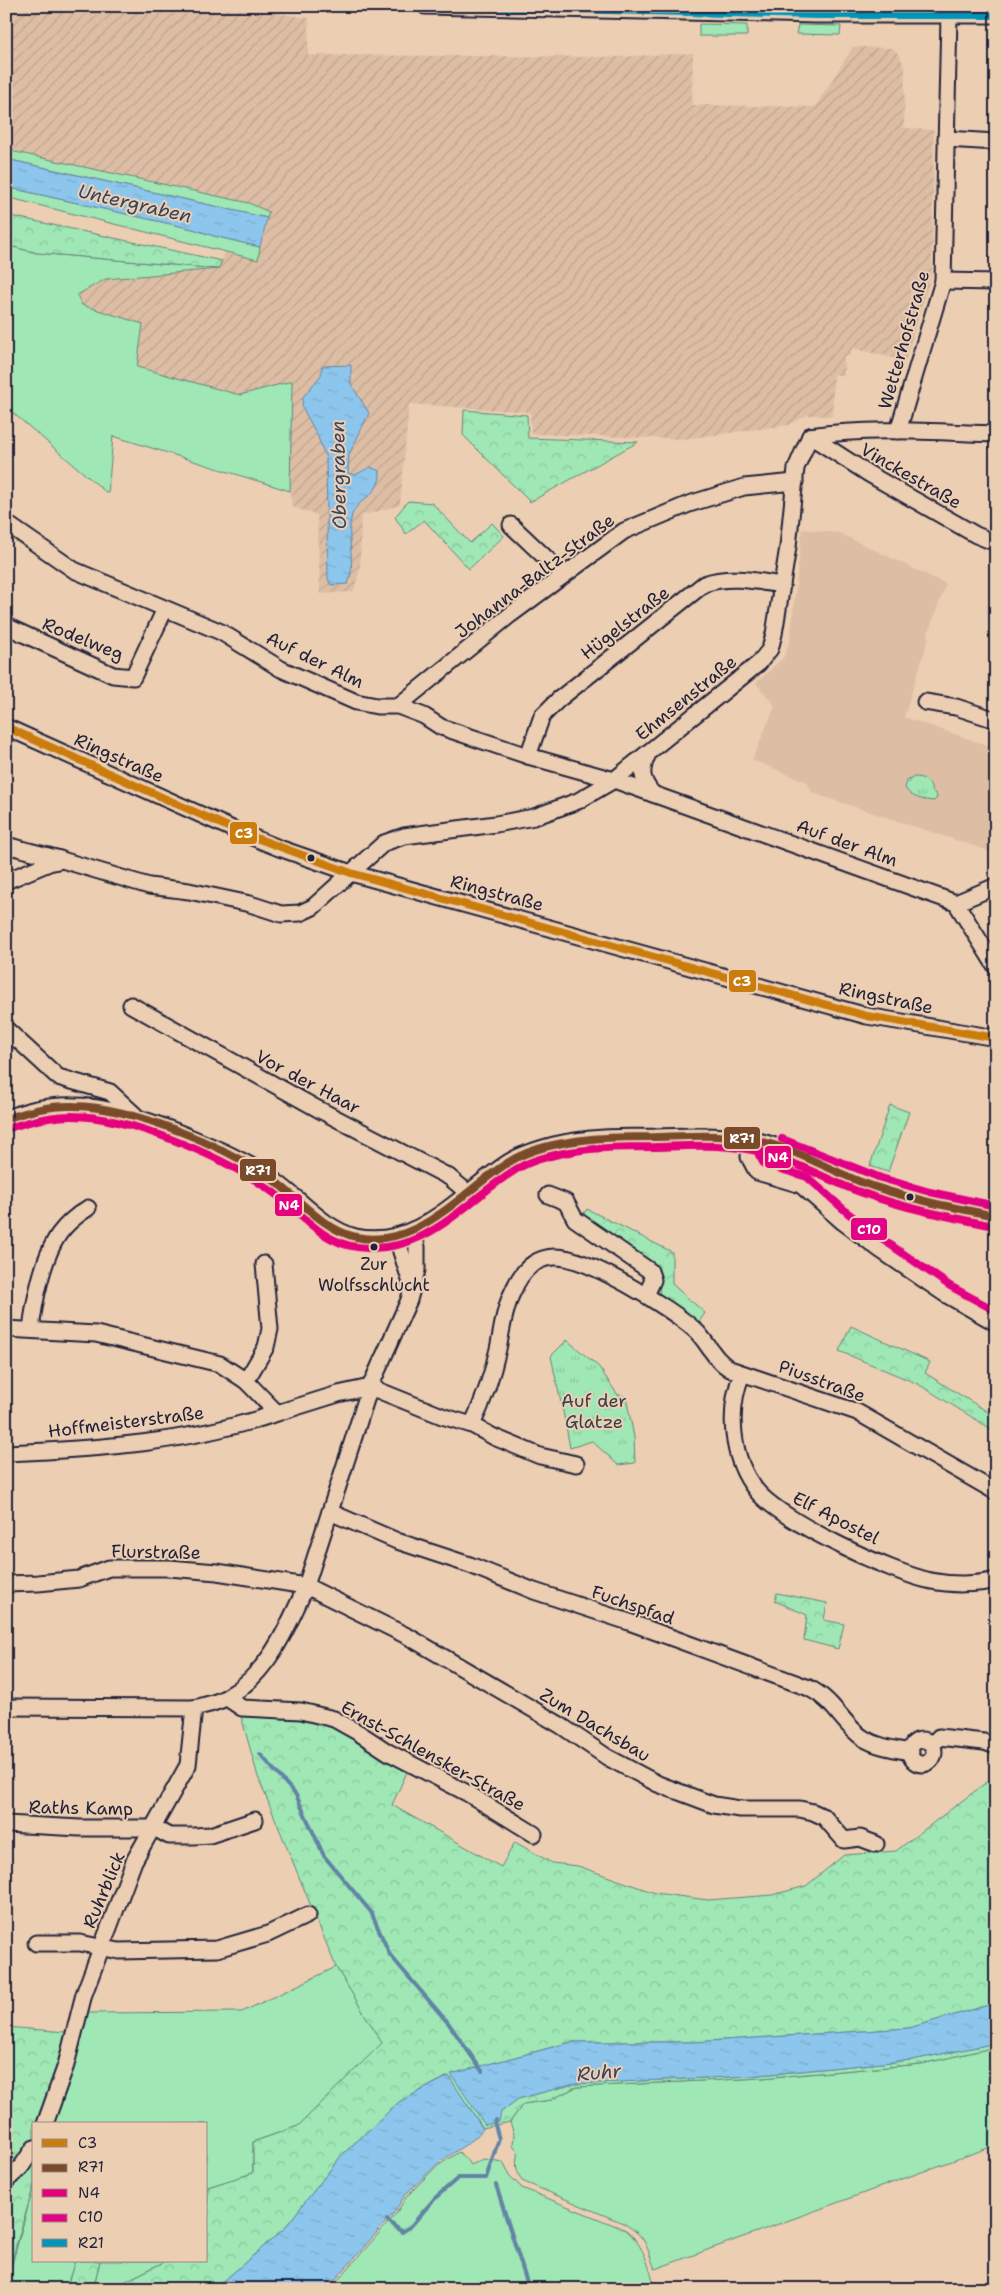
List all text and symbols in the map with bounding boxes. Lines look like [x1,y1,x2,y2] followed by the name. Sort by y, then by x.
[76,178,194,229] water label: Untergraben
[873,268,935,412] street label: Wetterhofstraße
[325,420,352,530] water label: Obergraben
[856,437,966,515] street label: Vinckestraße
[451,508,619,644] street label: Johanna-Baltz-Straße
[576,581,674,665] street label: Hügelstraße
[39,612,127,666] street label: Rodelweg
[262,626,368,694] street label: Auf der Alm
[630,650,742,746] street label: Ehmsenstraße
[70,728,168,788] street label: Ringstraße
[793,814,901,872] street label: Auf der Alm
[229,821,258,845] line badge: C3
[235,824,253,842] text: C3
[306,853,316,863] unlabelled marker
[448,869,546,917] street label: Ringstraße
[728,969,757,993] line badge: C3
[733,972,751,990] text: C3
[837,976,935,1020] street label: Ringstraße
[251,1044,365,1120] street label: Vor der Haar
[723,1126,761,1150] line badge: R71
[729,1129,755,1147] text: R71
[764,1145,792,1169] line badge: N4
[768,1148,789,1166] text: N4
[239,1158,277,1182] line badge: R71
[245,1161,271,1179] text: R71
[905,1192,915,1202] unlabelled marker
[274,1193,303,1217] line badge: N4
[279,1196,300,1214] text: N4
[850,1217,888,1241] line badge: C10
[857,1220,881,1238] text: C10
[369,1242,379,1252] marker: Zur Wolfsschlucht
[318,1253,430,1296] place label: Zur Wolfsschlucht
[775,1354,869,1408] street label: Piusstraße
[561,1389,627,1434] park label: Auf der Glatze
[47,1401,205,1443] street label: Hoffmeisterstraße
[789,1486,884,1550] street label: Elf Apostel
[111,1539,201,1565] street label: Flurstraße
[588,1580,678,1630] street label: Fuchspfad
[535,1683,655,1767] street label: Zum Dachsbau
[336,1695,530,1817] street label: Ernst-Schlensker-Straße
[28,1795,134,1821] street label: Raths Kamp
[77,1848,131,1932] street label: Ruhrblick
[576,2058,623,2087] water label: Ruhr
[32,2122,208,2262] legend
[78,2133,97,2153] text: C3
[78,2157,104,2177] text: R71
[78,2183,100,2203] text: N4
[78,2207,103,2227] text: C10
[78,2233,104,2253] text: R21

